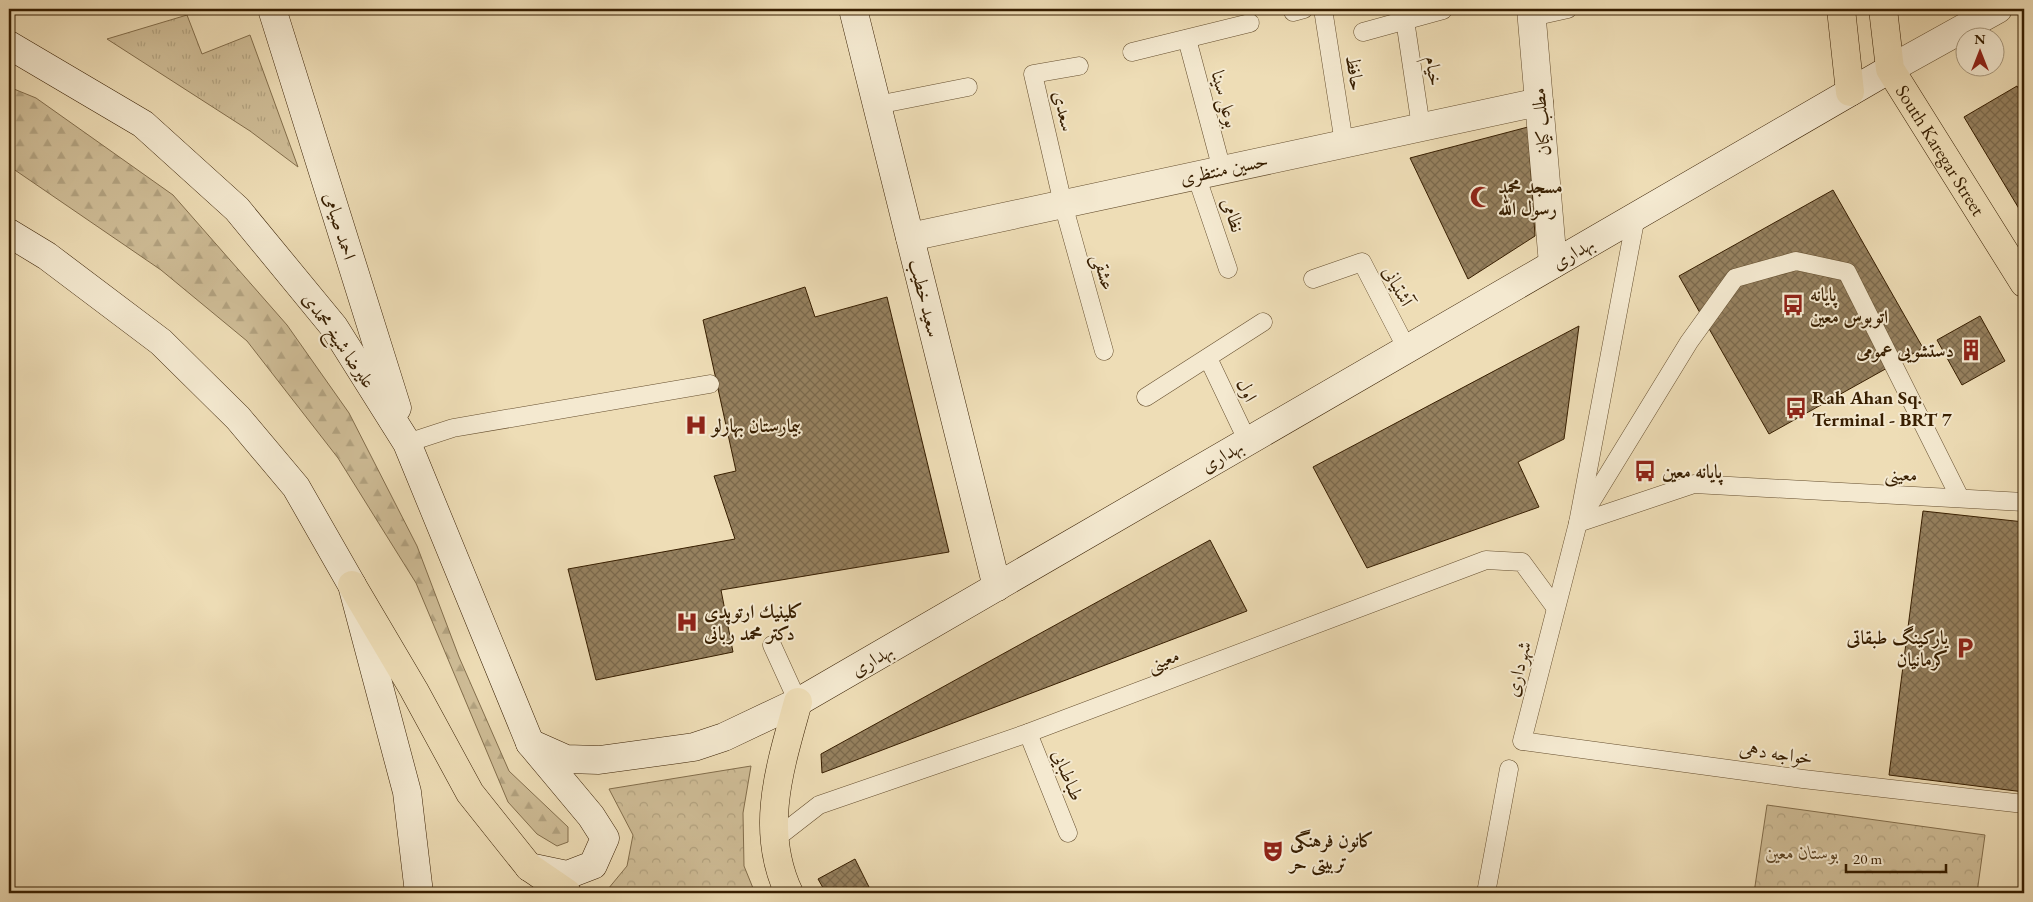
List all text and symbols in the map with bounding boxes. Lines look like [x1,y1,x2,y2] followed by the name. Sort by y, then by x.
[1956,28,2006,78] north arrow
[1974,30,1986,48] text: N
[1340,53,1370,93] street label: حافظ
[1416,54,1448,88] street label: خیام
[1203,68,1245,131] street label: بوعلی سینا
[1890,80,1991,220] street label: South Karegar Street
[1526,87,1556,157] street label: مطلب کیان
[1047,88,1081,134] street label: سعدی
[1178,147,1270,191] street label: حسین منتظری
[1498,174,1563,221] place label: مسجد محمد رسول الله
[1468,184,1494,210] mosque icon: مسجد محمد رسول الله
[318,189,362,263] street label: احمد صیامی
[1216,194,1250,236] street label: نظامی
[1547,231,1599,275] street label: بهداری
[1086,251,1121,294] street label: عشقی
[903,256,947,340] street label: سعید خطیب
[1377,261,1420,312] street label: آشتیانی
[1810,282,1888,329] place label: پایانه اتوبوس معین
[293,287,381,396] street label: علیرضا شیخ محمدی
[1780,292,1806,318] bus stop icon: پایانه اتوبوس معین
[1958,337,1984,363] building icon: دستشویی عمومی
[1855,338,1954,363] place label: دستشویی عمومی
[1231,374,1263,406] street label: اول
[1812,385,1953,432] place label: Rah Ahan Sq. Terminal - BRT 7
[1783,395,1809,421] bus stop icon: Rah Ahan Sq. Terminal - BRT 7
[683,412,709,438] hospital icon: بیمارستان بهارلو
[710,413,802,438] place label: بیمارستان بهارلو
[1196,434,1248,478] street label: بهداری
[1632,458,1658,484] bus stop icon: پایانه معین
[1662,459,1723,486] place label: پایانه معین
[1884,461,1918,488] street label: معینی
[703,599,803,646] place label: كلينيك ارتوپدى دكتر محمد ربانى
[674,609,700,635] hospital icon: كلينيك ارتوپدى دكتر محمد ربانى
[1846,625,1949,672] place label: پارکینگ طبقاتی کرمانیان
[1952,635,1978,661] parking icon: پارکینگ طبقاتی کرمانیان
[846,638,898,682] street label: بهداری
[1499,639,1537,699] street label: شهرداری
[1143,642,1183,678] street label: معینی
[1738,735,1814,771] street label: خواجه دهی
[1045,746,1090,805] street label: طباطبایی
[1288,828,1374,876] place label: کانون فرهنگی تربیتی حر
[1260,838,1286,864] theatre icon: کانون فرهنگی تربیتی حر
[1765,840,1839,865] park label: بوستان معین
[1846,842,1946,874] scale bar
[1853,849,1882,868] text: 20 m

